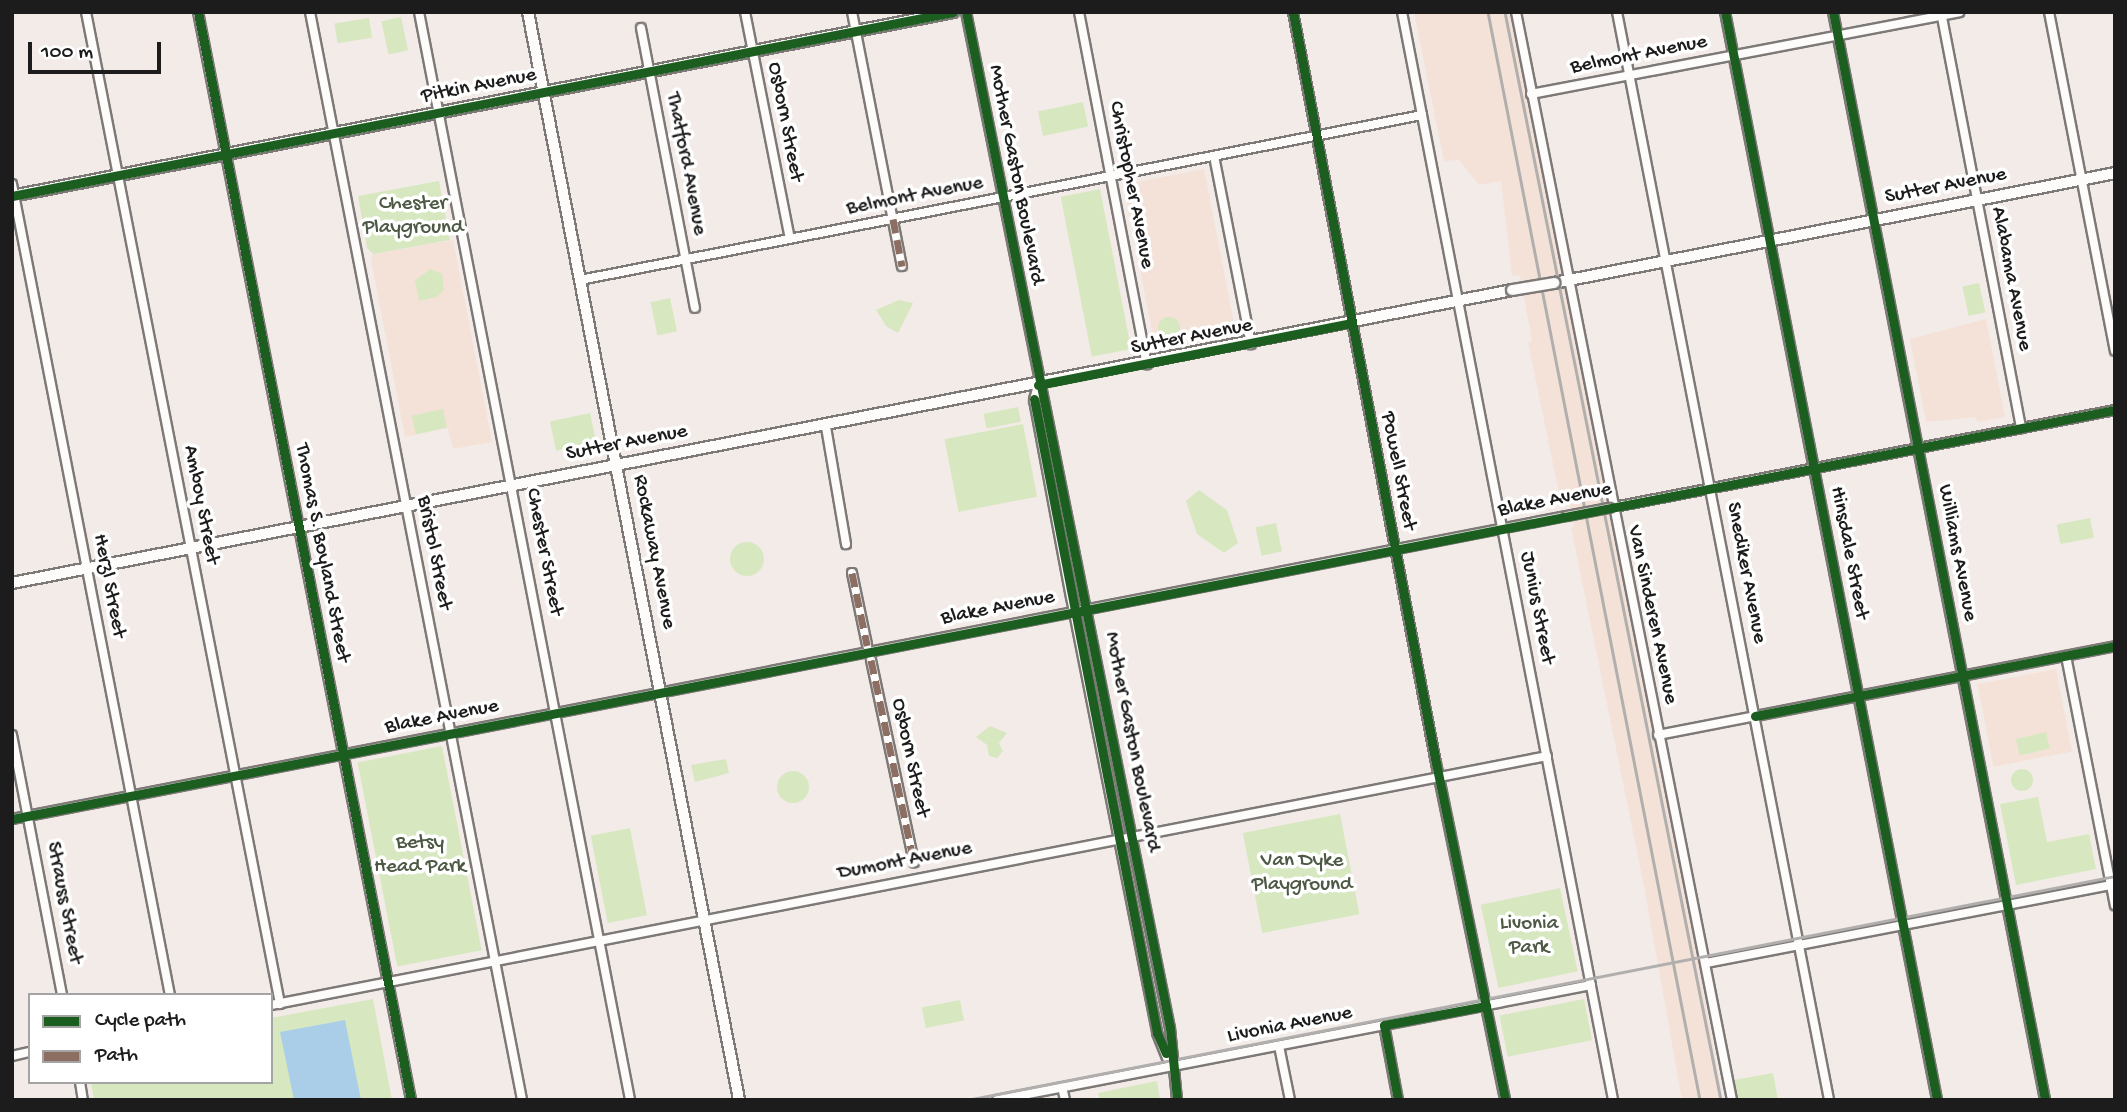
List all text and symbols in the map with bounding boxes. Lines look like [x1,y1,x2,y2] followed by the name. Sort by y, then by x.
[32,28,164,72] scale bar
[1569,30,1709,82] street label: Belmont Avenue
[41,41,93,66] text: 100 m
[760,60,808,184] street label: Osborn Street
[419,63,539,111] street label: Pitkin Avenue
[981,63,1049,287] street label: Mother Gaston Boulevard
[659,91,711,237] street label: Thatford Avenue
[1101,99,1159,271] street label: Christopher Avenue
[1883,163,2009,211] street label: Sutter Avenue
[845,171,985,223] street label: Belmont Avenue
[363,192,463,242] park label: Chester Playground
[1984,205,2036,353] street label: Alabama Avenue
[1129,314,1255,362] street label: Sutter Avenue
[1373,410,1421,532] street label: Powell Street
[564,420,690,468] street label: Sutter Avenue
[287,441,355,665] street label: Thomas S. Boyland Street
[176,443,224,567] street label: Amboy Street
[626,473,680,631] street label: Rockaway Avenue
[1496,478,1614,524] street label: Blake Avenue
[1930,483,1982,623] street label: Williams Avenue
[1823,485,1873,621] street label: Hinsdale Street
[518,486,568,618] street label: Chester Street
[410,494,456,612] street label: Bristol Street
[1719,500,1771,646] street label: Snediker Avenue
[1620,523,1682,707] street label: Van Sinderen Avenue
[86,532,130,640] street label: Herzl Street
[1513,550,1559,666] street label: Junius Street
[939,586,1057,632] street label: Blake Avenue
[1097,630,1165,854] street label: Mother Gaston Boulevard
[383,695,501,741] street label: Blake Avenue
[884,696,934,820] street label: Osborn Street
[374,831,466,881] park label: Betsy Head Park
[836,837,974,887] street label: Dumont Avenue
[39,840,87,966] street label: Strauss Street
[1252,849,1352,899] park label: Van Dyke Playground
[1500,912,1558,962] park label: Livonia Park
[28,993,273,1084] legend
[1225,1002,1355,1050] street label: Livonia Avenue
[95,1009,186,1034] text: Cycle path
[95,1044,138,1069] text: Path

